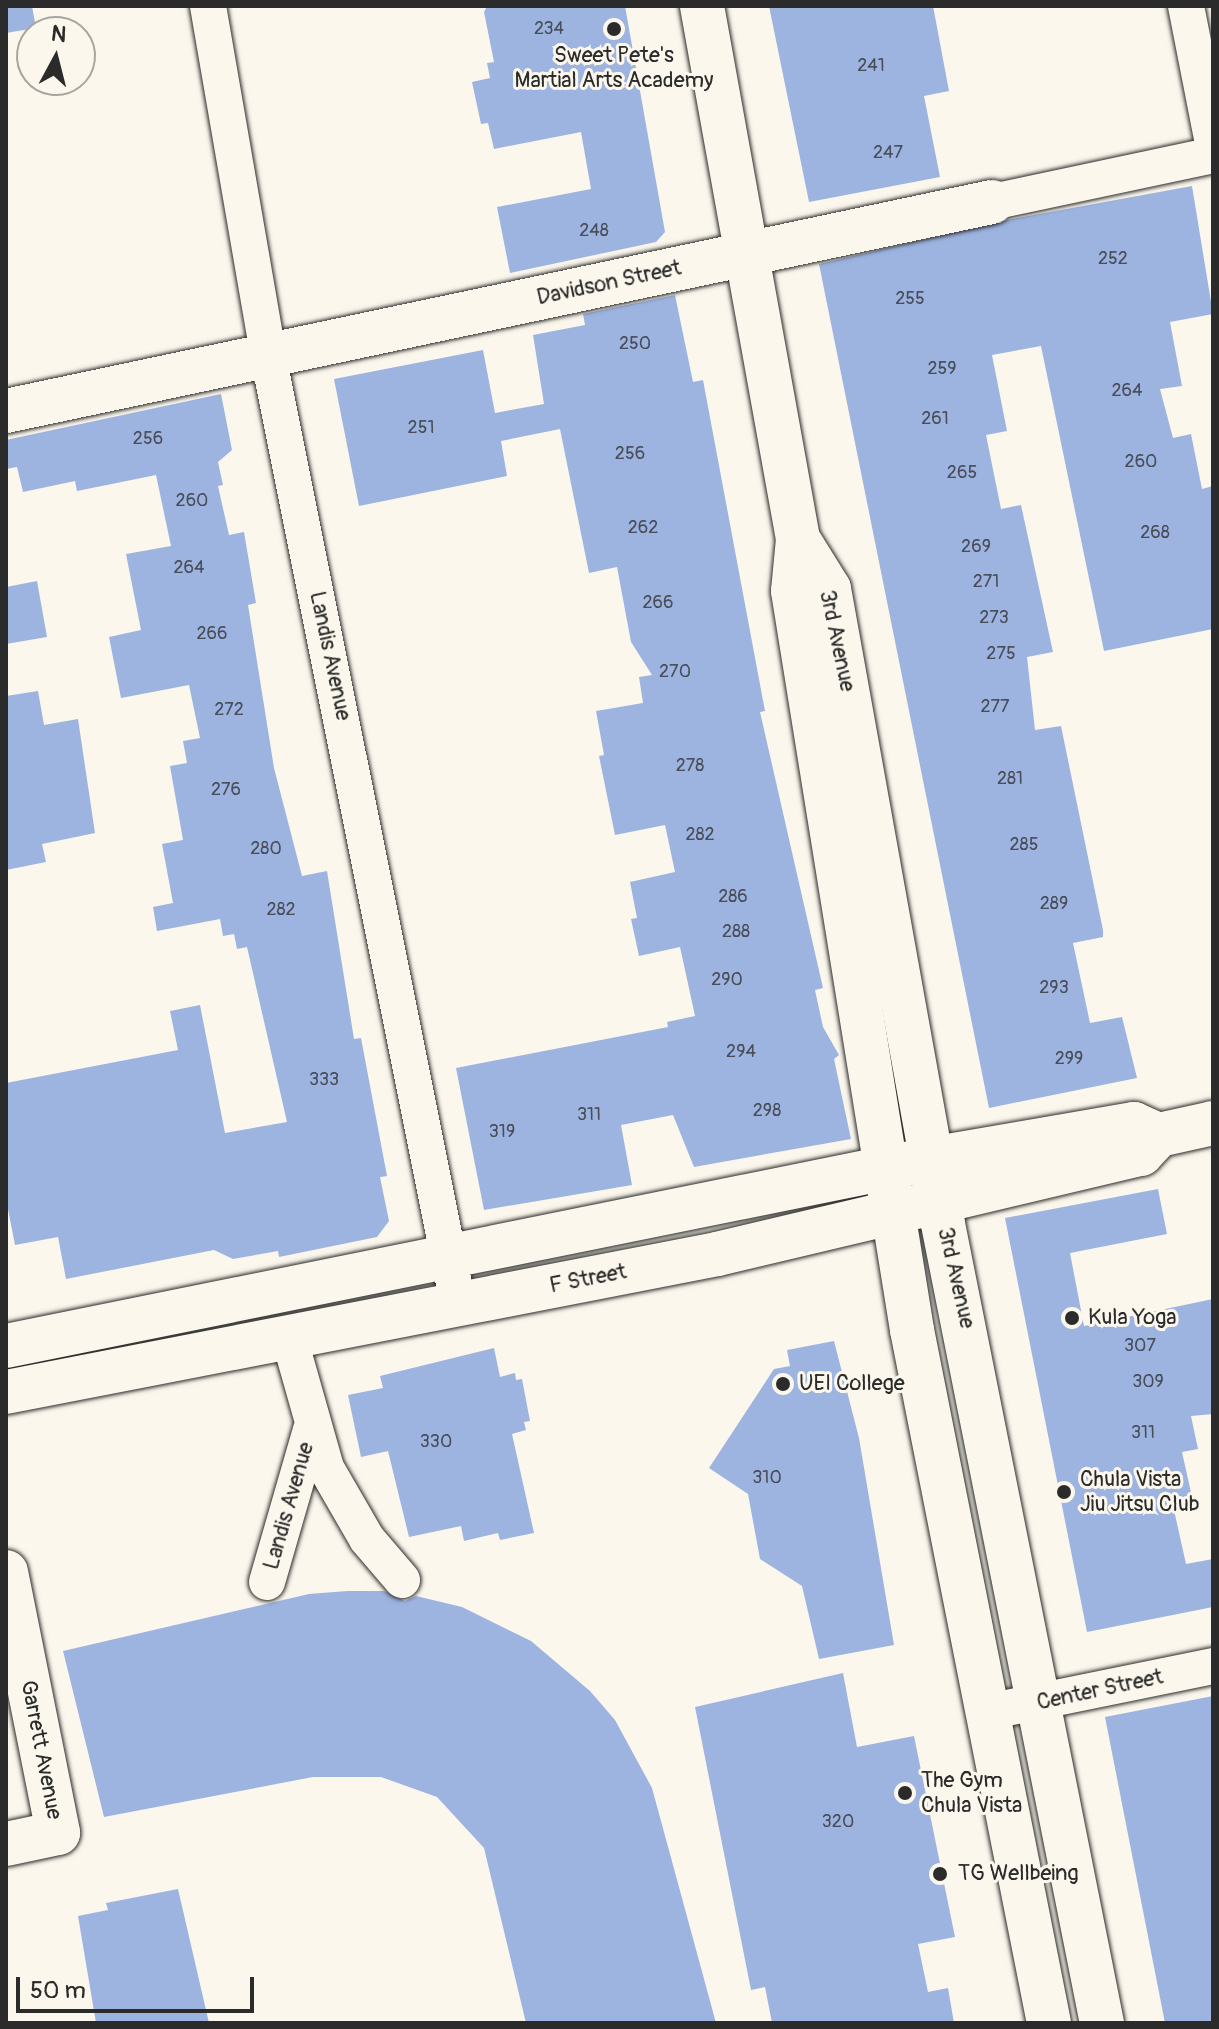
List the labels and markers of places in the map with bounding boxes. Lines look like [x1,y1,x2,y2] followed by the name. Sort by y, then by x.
[605,20,623,38] marker: Sweet Pete's Martial Arts Academy
[515,42,713,94] place label: Sweet Pete's Martial Arts Academy
[1088,1305,1176,1331] place label: Kula Yoga
[1063,1309,1081,1327] marker: Kula Yoga
[799,1371,905,1397] place label: UEI College
[774,1375,792,1393] marker: UEI College
[1080,1466,1200,1518] place label: Chula Vista Jiu Jitsu Club
[1055,1483,1073,1501] marker: Chula Vista Jiu Jitsu Club
[921,1767,1022,1818] place label: The Gym Chula Vista
[896,1784,914,1802] marker: The Gym Chula Vista
[958,1861,1079,1887] place label: TG Wellbeing
[929,1863,951,1885] marker: TG Wellbeing

